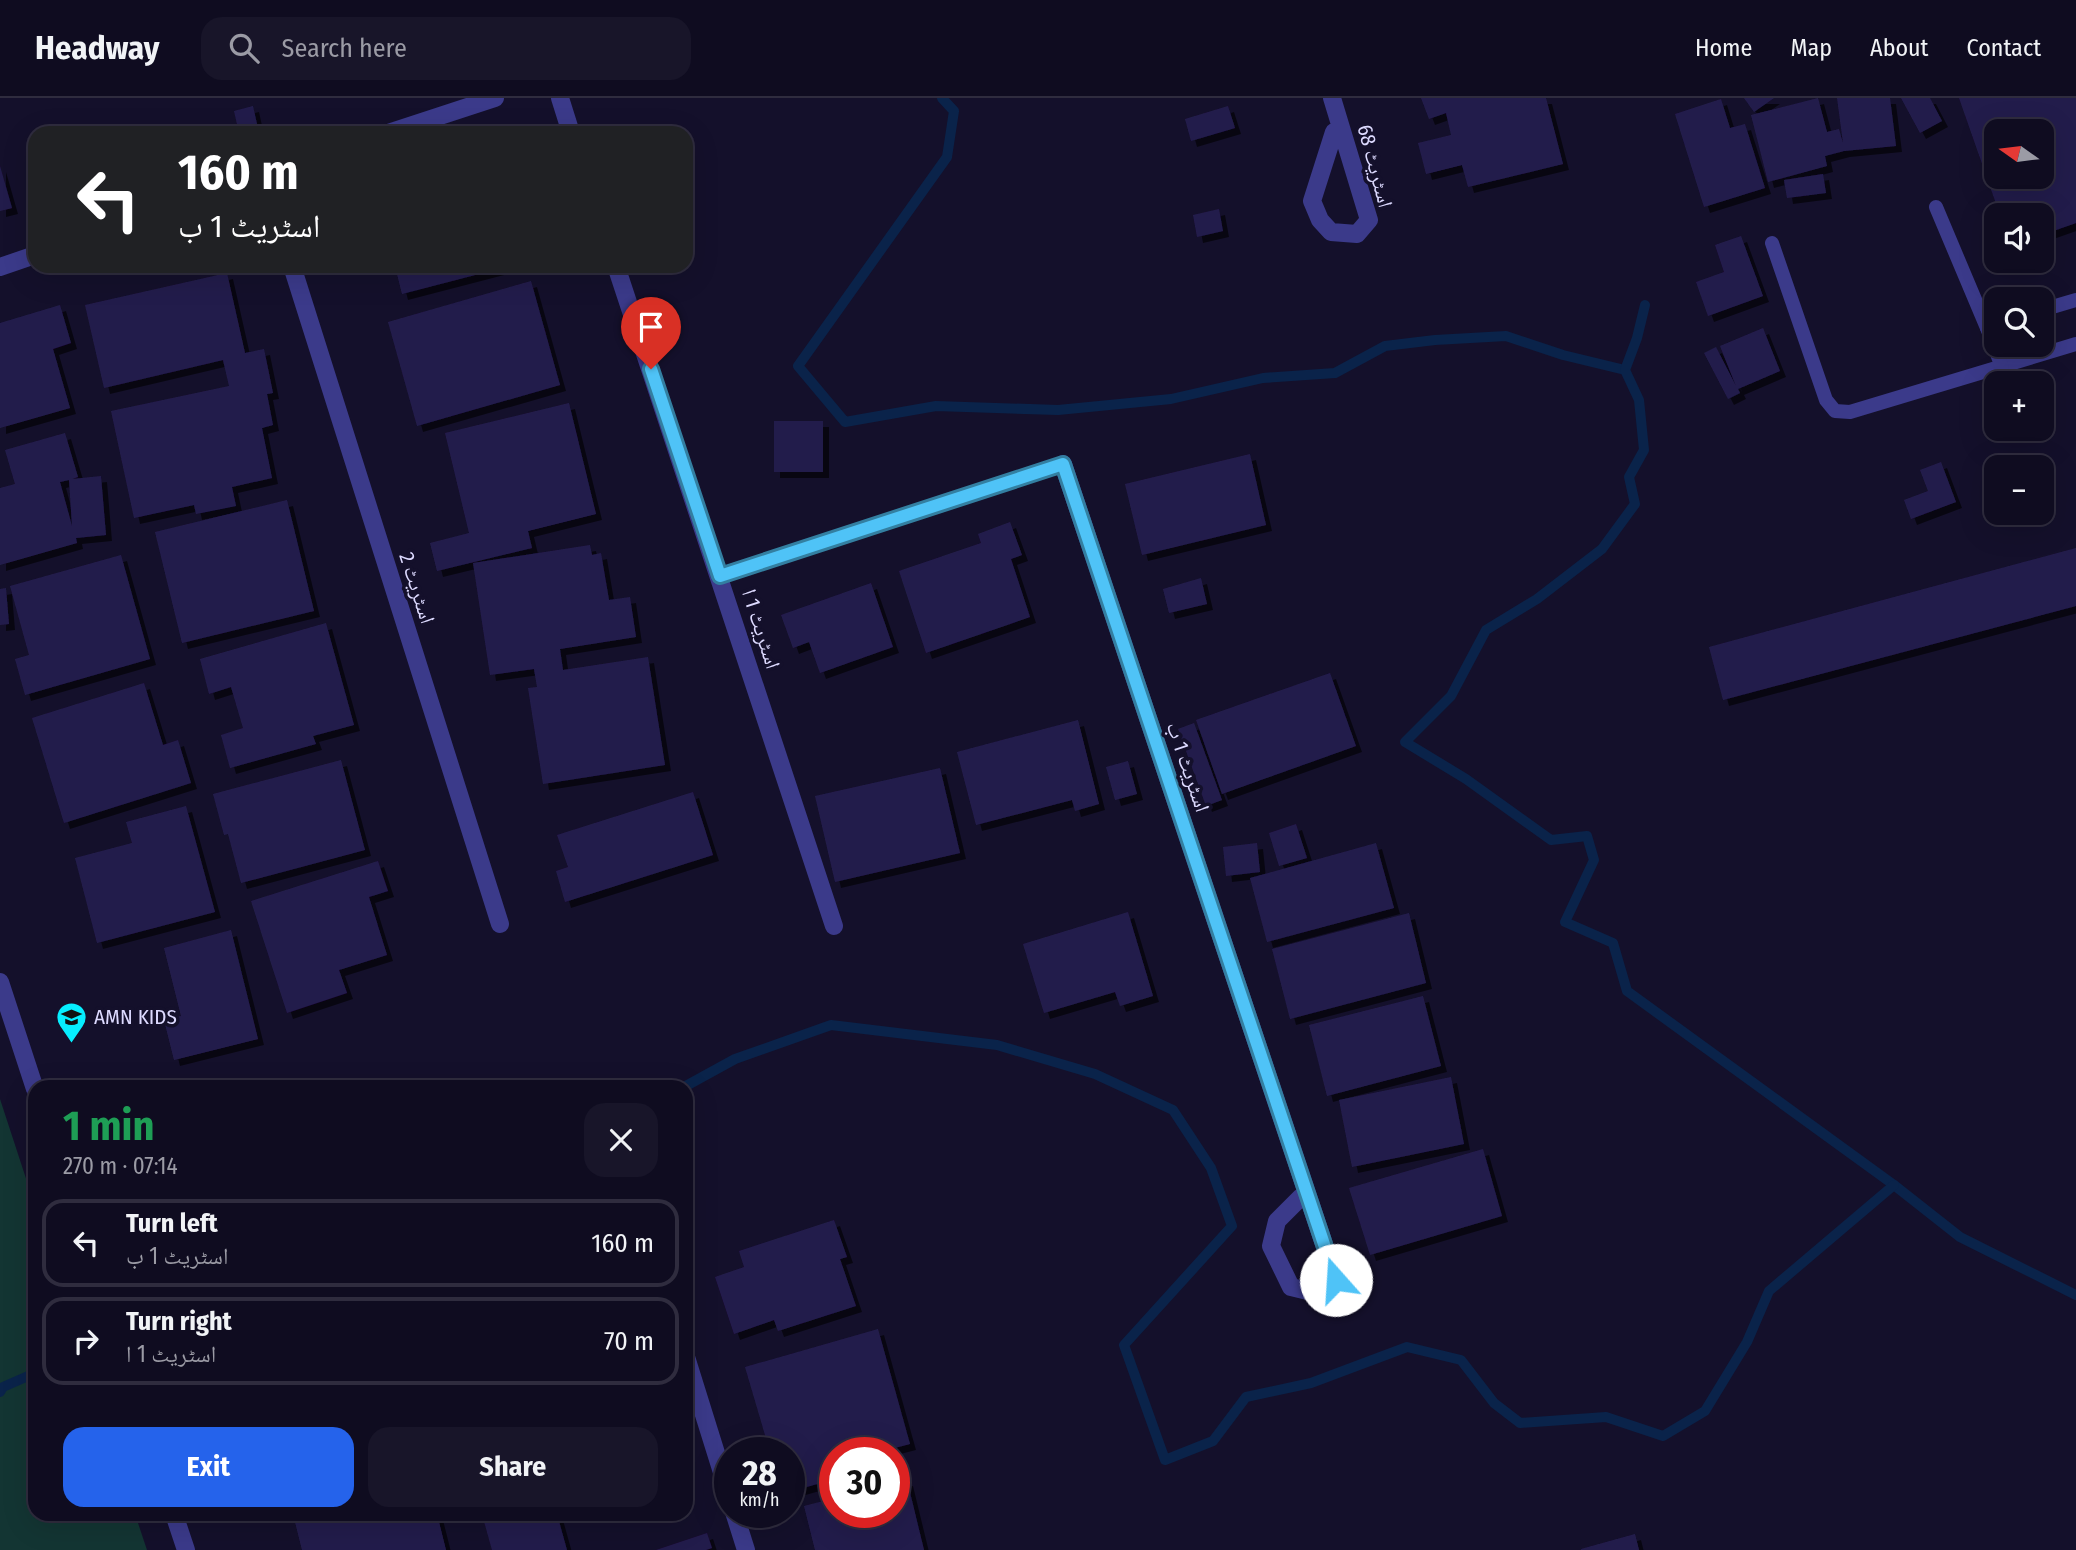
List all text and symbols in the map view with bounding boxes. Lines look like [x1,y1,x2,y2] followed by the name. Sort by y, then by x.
[201,17,691,80] search box
[35,28,159,68] text: Headway
[225,29,263,67] icon: search
[281,33,407,64] text: Search here
[1695,34,1752,62] text: Home
[1790,34,1832,62] text: Map
[1870,34,1928,62] text: About
[1966,34,2041,62] text: Contact
[1984,119,2054,189] north arrow
[1984,119,2054,525] map controls
[1351,122,1399,210] street label: اسٹریٹ 68
[178,143,299,202] text: 160 m
[63,154,154,245] icon: left
[1984,203,2054,273] button: sound
[178,207,320,245] text: اسٹریٹ 1 ب
[1984,287,2054,357] button: search
[621,297,681,369] pin
[632,308,670,346] icon: arrive
[1984,371,2054,441] button: +
[1984,455,2054,525] button: −
[393,549,441,627] street label: اسٹریٹ 2
[736,586,786,672] street label: اسٹریٹ 1 ا
[1160,719,1216,815] street label: اسٹریٹ 1 ب
[54,1000,88,1044] school or university icon: AMN KIDS
[94,1004,177,1030] place label: AMN KIDS
[63,1101,154,1151] text: 1 min
[584,1103,658,1177] button: close
[63,1152,178,1180] text: 270 m · 07:14
[126,1208,218,1239] text: Turn left
[67,1224,105,1262] icon: left
[591,1228,654,1259] text: 160 m
[126,1242,228,1270] text: اسٹریٹ 1 ب
[1299,1243,1373,1317] position arrow
[126,1306,232,1337] text: Turn right
[67,1322,105,1360] icon: right
[604,1326,654,1357] text: 70 m
[126,1340,216,1368] text: اسٹریٹ 1 ا
[63,1427,354,1507] button: Exit
[368,1427,658,1507] button: Share
[819,1437,910,1528] speed limit sign: 30
[742,1452,777,1494] text: 28
[739,1489,780,1511] text: km/h

